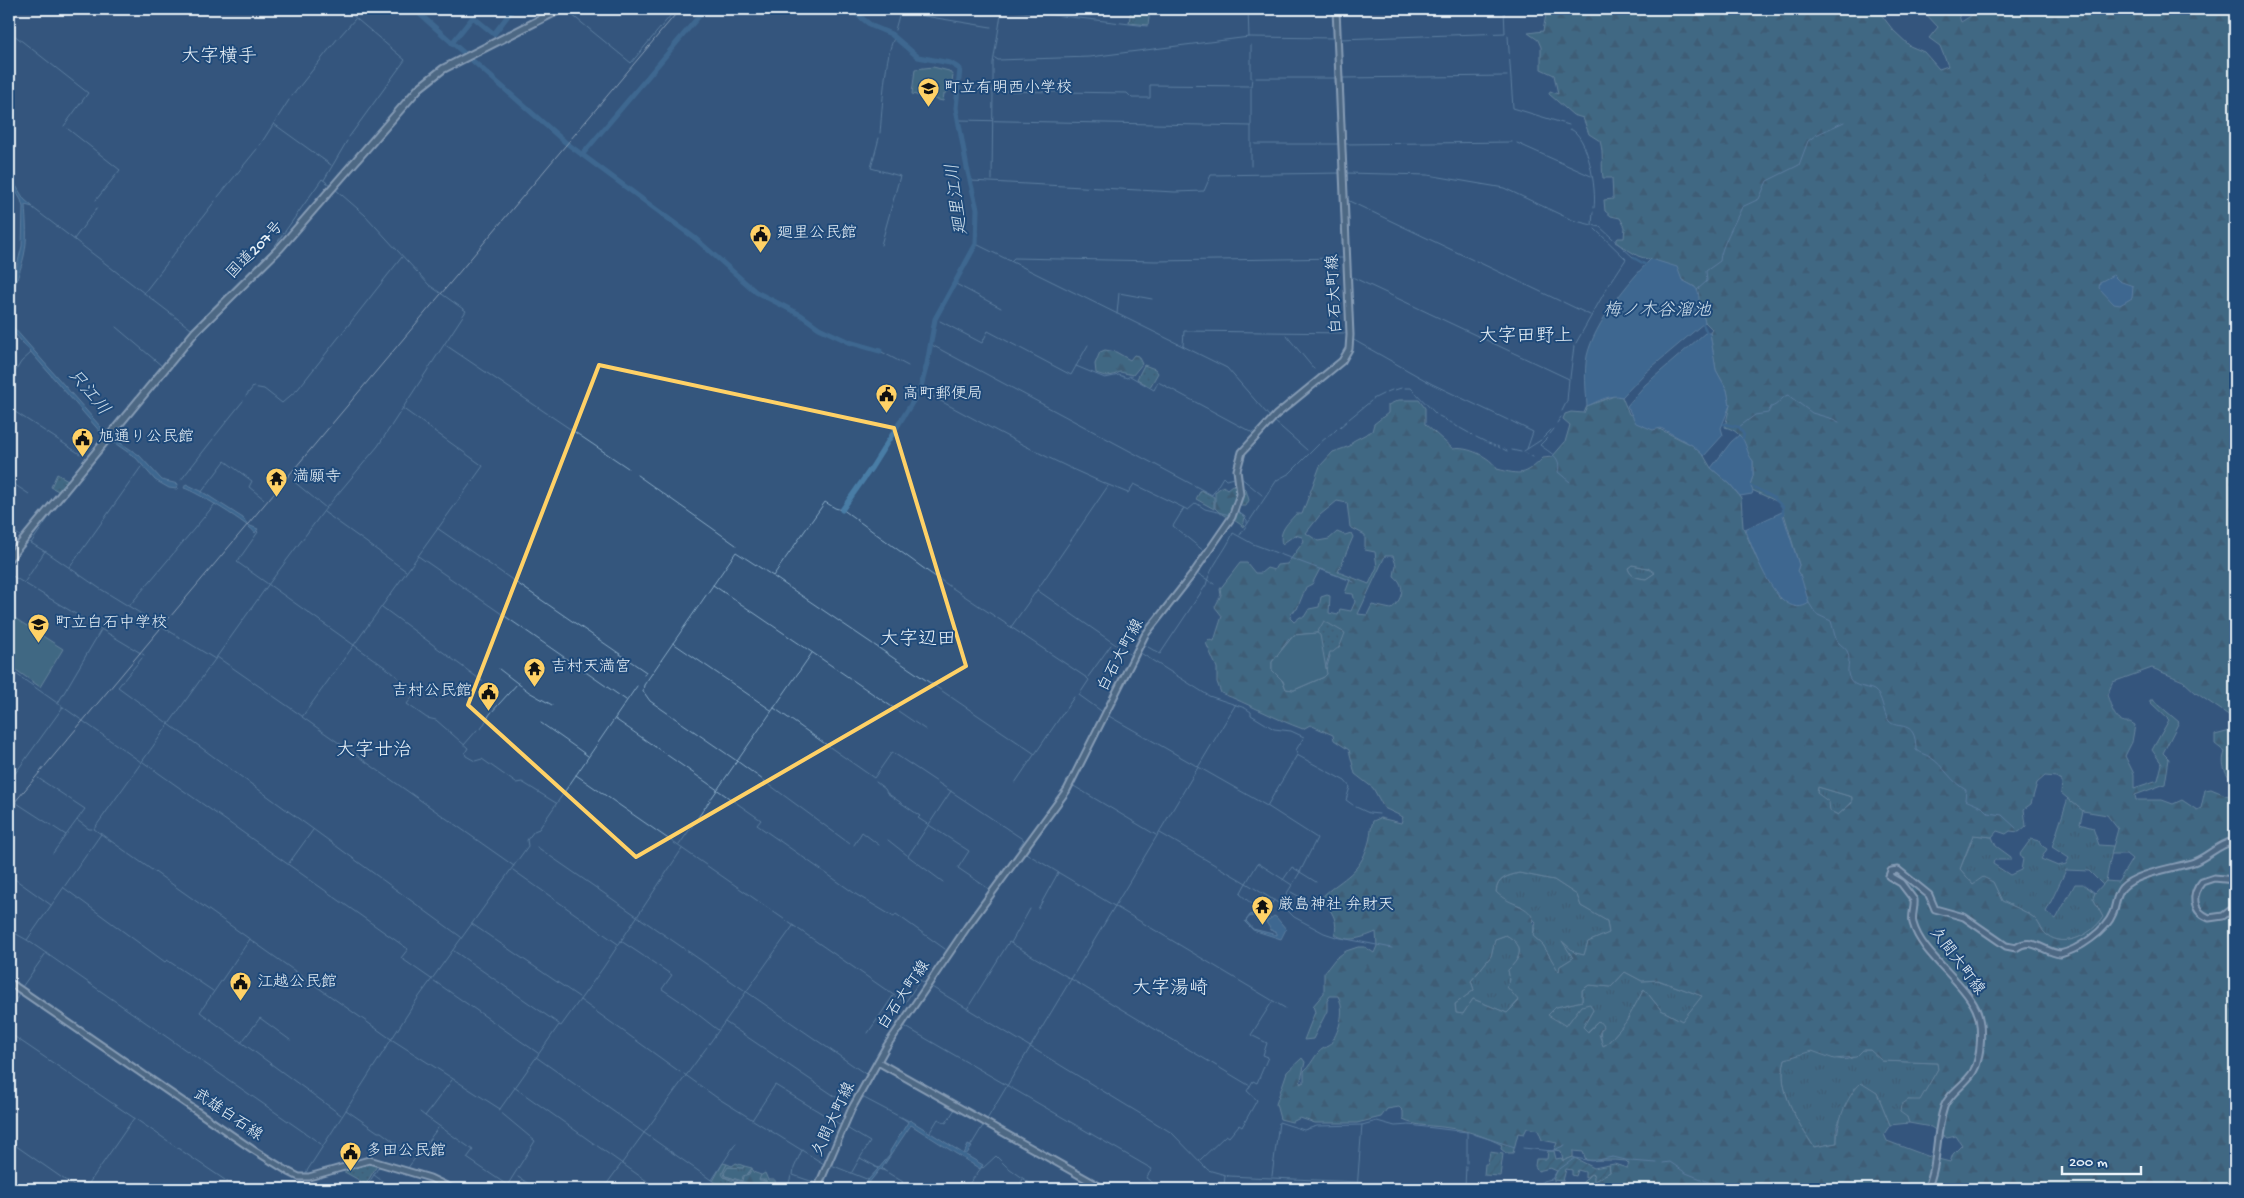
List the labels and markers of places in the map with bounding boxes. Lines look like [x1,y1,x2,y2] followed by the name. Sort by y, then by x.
[916,77,940,108] school or university icon: 町立有明西小学校
[944,78,1072,99] place label: 町立有明西小学校
[749,222,773,253] public building icon: 廻里公民館
[777,224,857,244] place label: 廻里公民館
[875,383,899,414] public building icon: 高町郵便局
[903,385,983,405] place label: 高町郵便局
[70,426,94,457] public building icon: 旭通り公民館
[98,428,194,448] place label: 旭通り公民館
[265,466,289,497] temple icon: 満願寺
[293,468,341,488] place label: 満願寺
[27,612,51,643] school or university icon: 町立白石中学校
[55,614,167,634] place label: 町立白石中学校
[523,656,547,687] temple icon: 吉村天満宮
[551,658,631,678] place label: 吉村天満宮
[476,680,500,711] public building icon: 吉村公民館
[392,682,472,702] place label: 吉村公民館
[1250,894,1274,925] temple icon: 厳島神社 弁財天
[1278,895,1394,916] place label: 厳島神社 弁財天
[229,971,253,1002] public building icon: 江越公民館
[257,973,337,993] place label: 江越公民館
[338,1140,362,1171] public building icon: 多田公民館
[366,1142,446,1162] place label: 多田公民館

